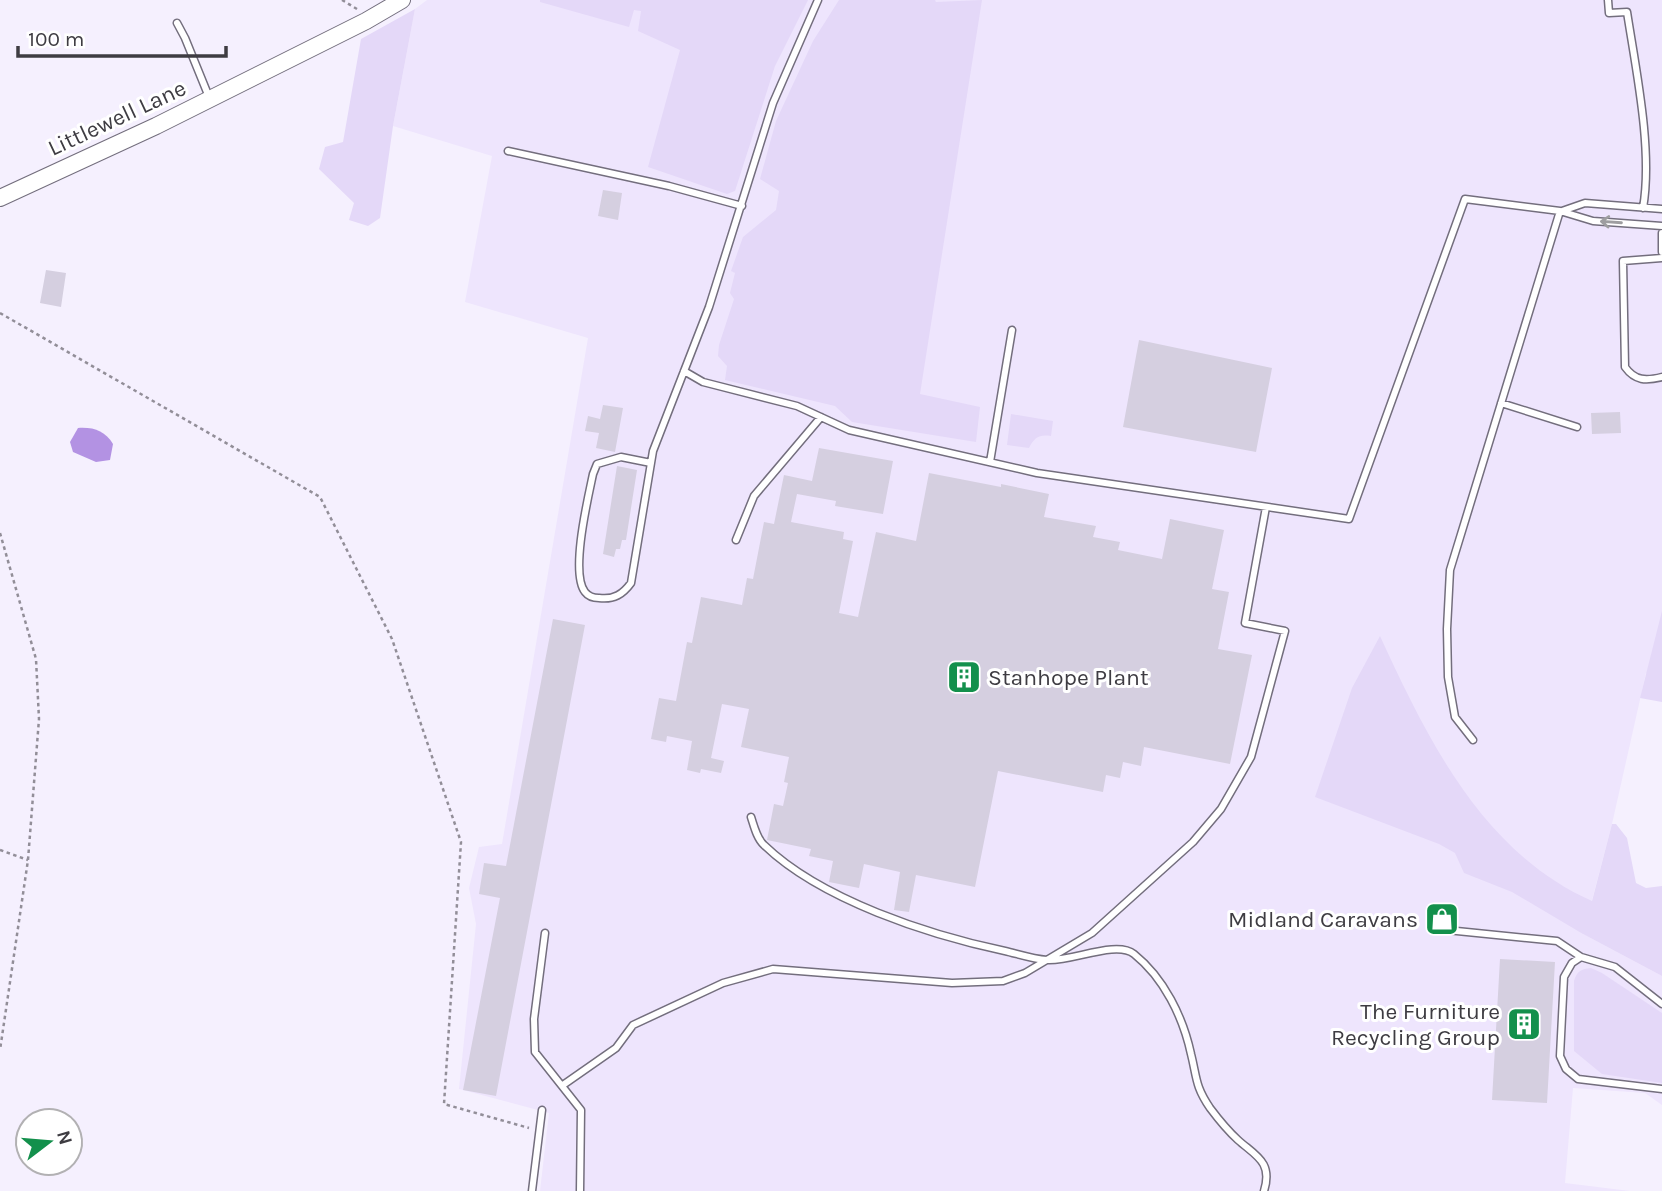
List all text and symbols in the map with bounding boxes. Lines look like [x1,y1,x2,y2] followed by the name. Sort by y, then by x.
[18,14,226,58] scale bar
[28,27,85,51] text: 100 m
[44,74,190,162] street label: Littlewell Lane
[1600,215,1622,228] one-way arrow
[945,658,983,696] building icon: Stanhope Plant
[988,664,1149,691] place label: Stanhope Plant
[1423,900,1461,938] shop icon: Midland Caravans
[1228,906,1418,933] place label: Midland Caravans
[1331,998,1500,1051] place label: The Furniture Recycling Group
[1505,1005,1543,1043] building icon: The Furniture Recycling Group
[14,1107,84,1177] north arrow
[52,1128,77,1147] text: N

